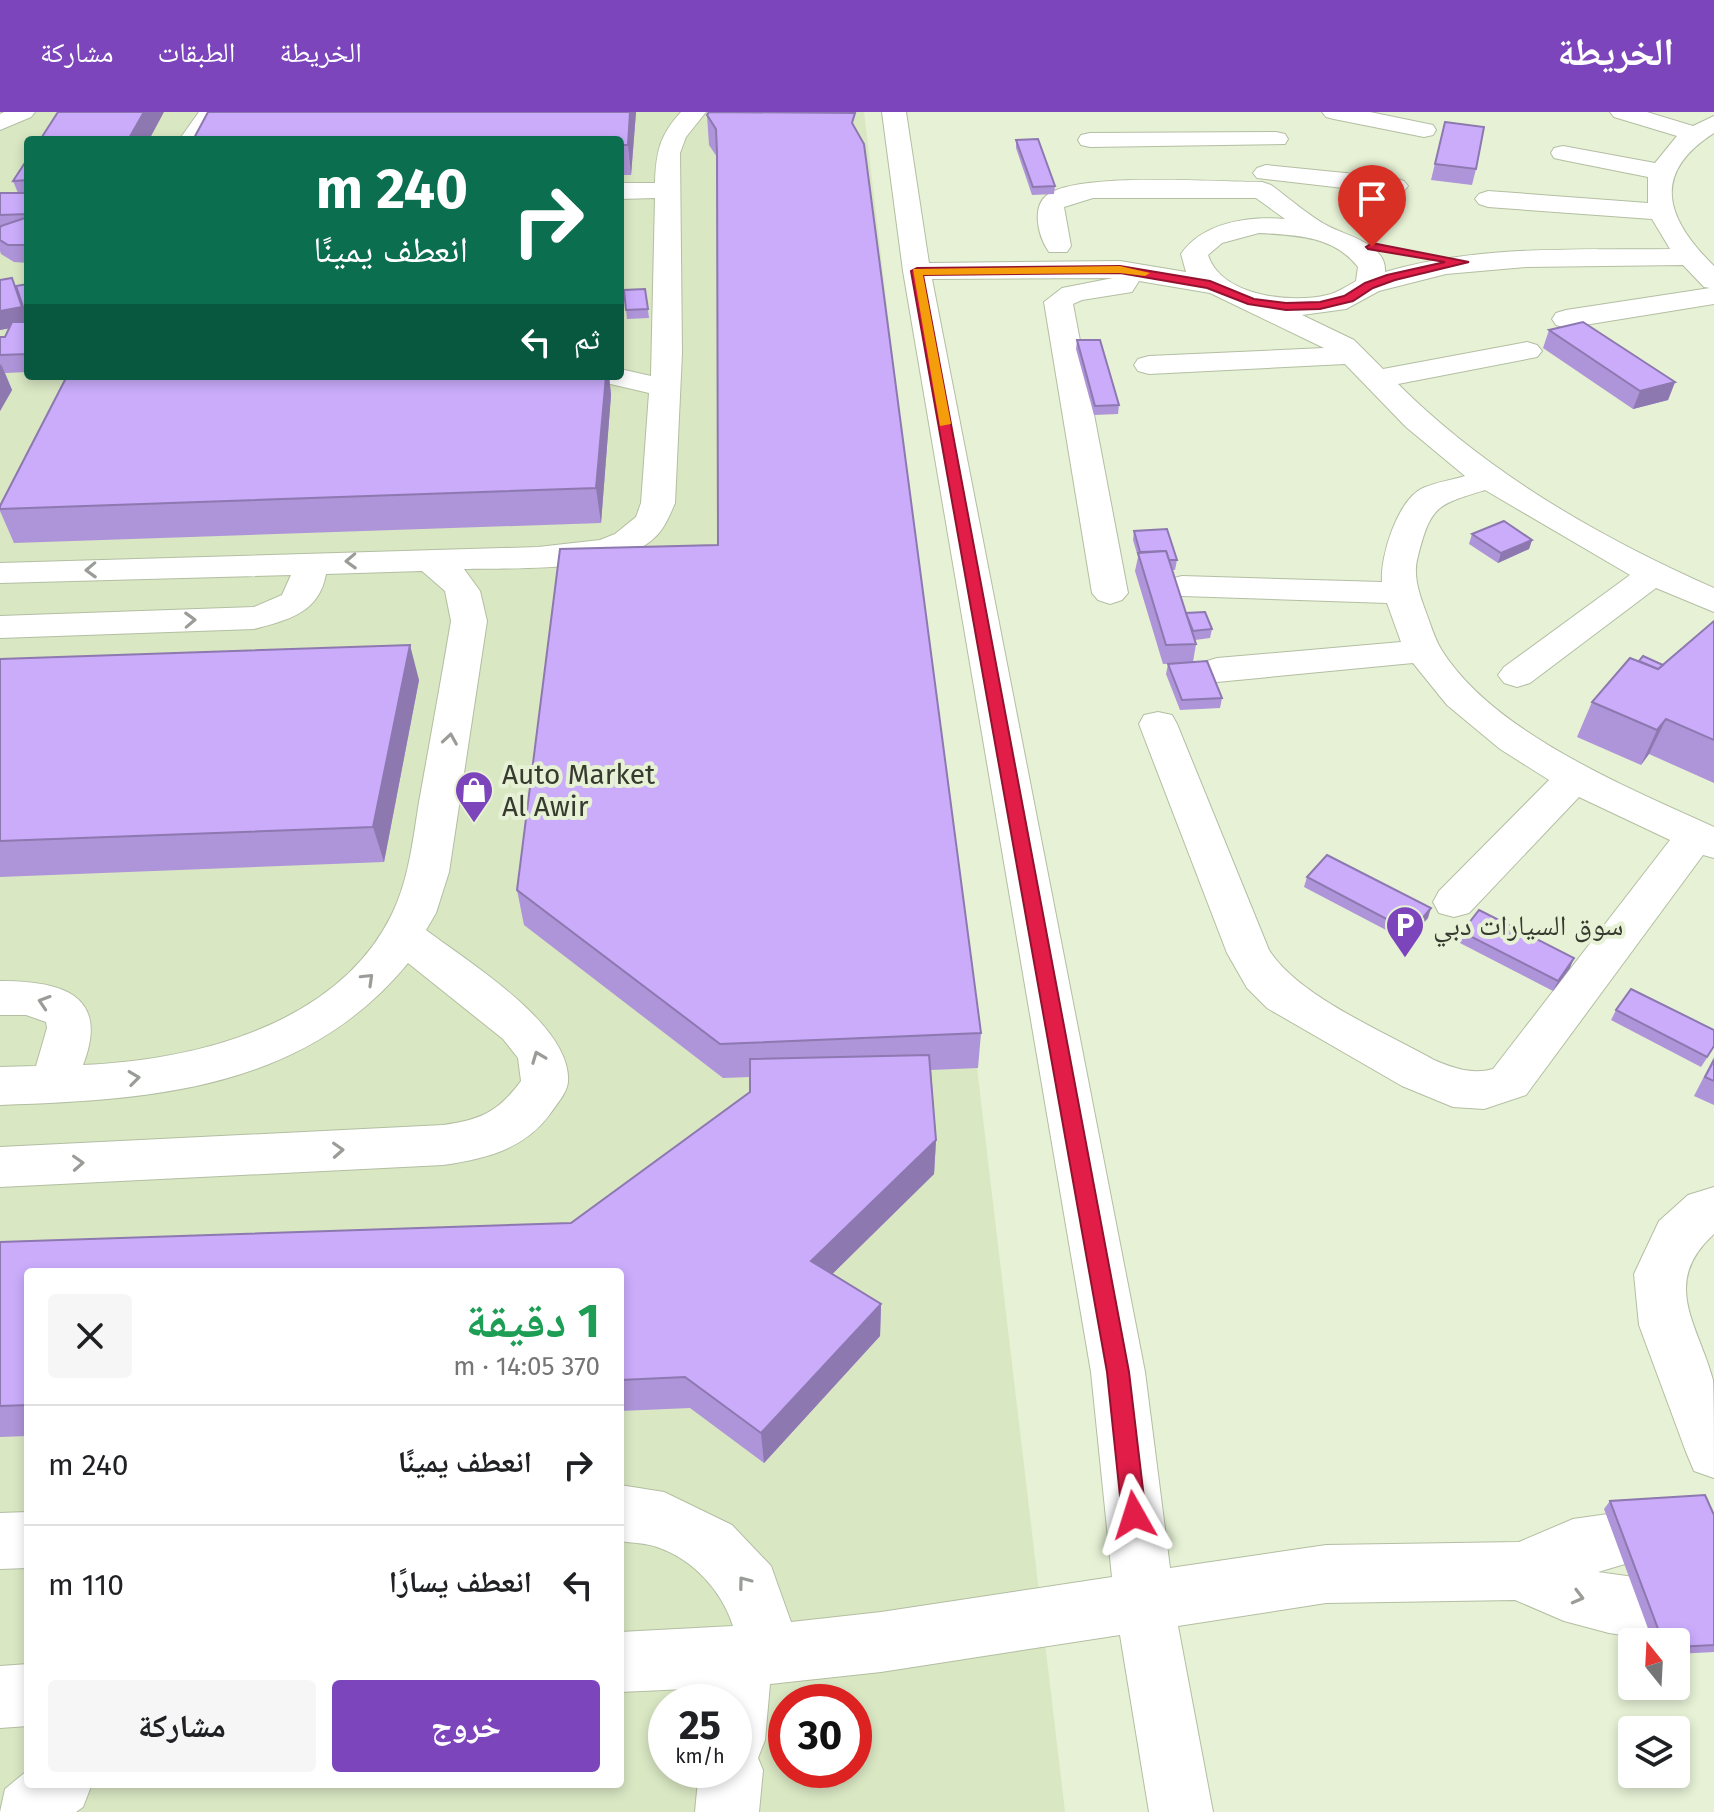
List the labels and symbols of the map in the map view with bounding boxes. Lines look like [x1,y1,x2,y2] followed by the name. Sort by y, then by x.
[1338,165,1406,247] pin
[344,553,357,570] one-way arrow
[84,562,97,579] one-way arrow
[184,612,197,629] one-way arrow
[441,732,458,746] one-way arrow
[502,758,656,823] place label: Auto Market Al Awir
[453,769,495,824] shop icon: Auto Market Al Awir
[1384,904,1426,959] parking icon: سوق السيارات دبي
[1433,909,1623,948] place label: سوق السيارات دبي
[359,974,373,988] one-way arrow
[38,995,52,1011] one-way arrow
[531,1050,548,1064] one-way arrow
[128,1069,141,1086] one-way arrow
[332,1141,345,1158] one-way arrow
[72,1155,85,1172] one-way arrow
[1092,1473,1176,1557] position arrow
[739,1576,754,1591] one-way arrow
[1571,1588,1585,1605] one-way arrow
[1618,1628,1690,1700] north arrow
[768,1684,872,1788] speed limit sign: 30

